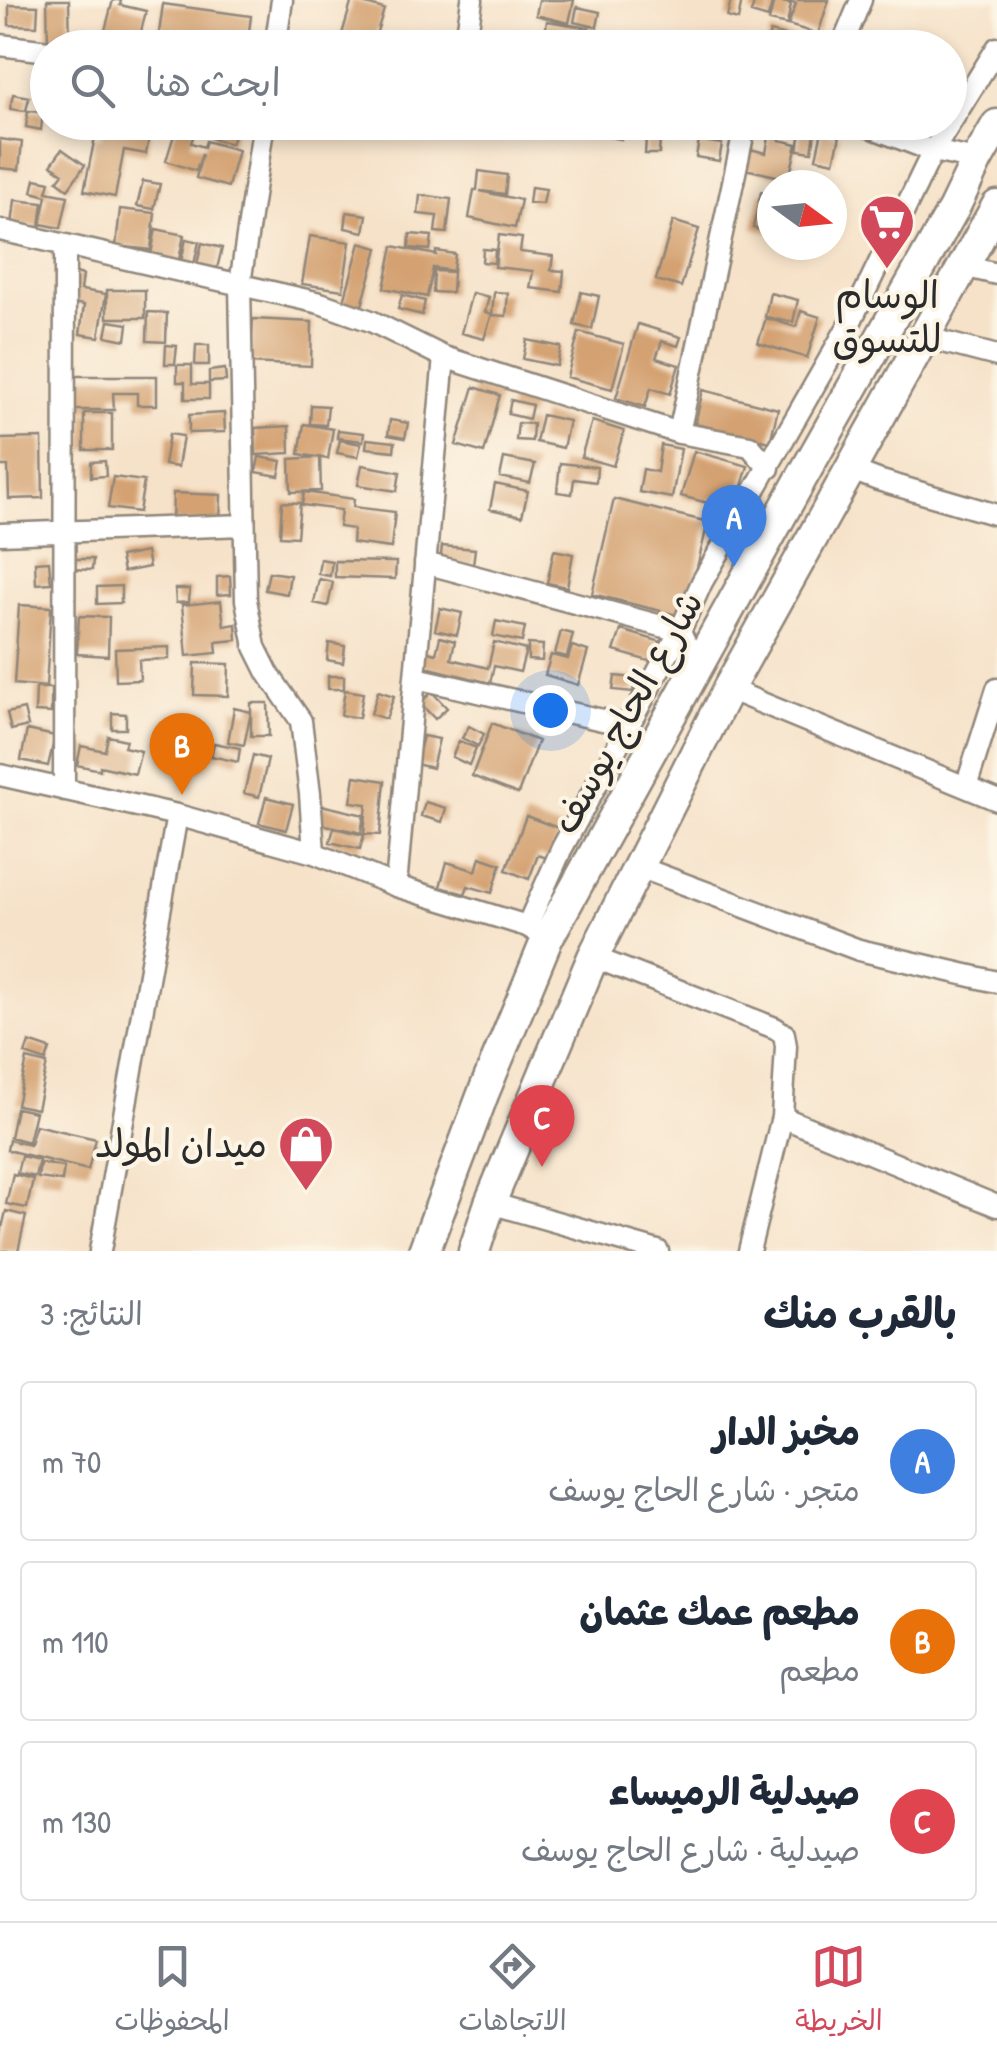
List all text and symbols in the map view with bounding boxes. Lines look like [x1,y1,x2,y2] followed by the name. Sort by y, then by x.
[30,30,967,140] search box
[145,56,281,108] text: ابحث هنا
[65,58,120,113] icon: search
[757,170,847,260] north arrow
[857,192,917,271] supermarket icon: الوسام للتسوق
[832,268,942,364] place label: الوسام للتسوق
[702,484,766,567] pin: A
[538,581,716,843] street label: شارع الحاج يوسف
[525,685,576,736] your location
[150,712,214,795] pin: B
[510,1084,574,1167] pin: C
[276,1114,336,1193] shop icon: ميدان المولد
[95,1117,267,1169] place label: ميدان المولد
[763,1284,957,1341] text: بالقرب منك
[40,1292,143,1335] text: النتائج: 3
[713,1405,860,1457] text: مخبز الدار
[42,1440,101,1483] text: 70 m
[915,1440,930,1483] text: A
[548,1468,860,1511] text: متجر · شارع الحاج يوسف
[579,1585,860,1637] text: مطعم عمك عثمان
[42,1620,109,1663] text: 110 m
[914,1620,931,1663] text: B
[779,1648,860,1691] text: مطعم
[608,1765,860,1817] text: صيدلية الرميساء
[42,1800,111,1843] text: 130 m
[914,1800,931,1843] text: C
[521,1828,860,1871] text: صيدلية · شارع الحاج يوسف
[114,1939,230,2045] tab: المحفوظات
[458,1939,567,2045] tab: الاتجاهات
[795,1939,883,2045] tab: الخريطة

